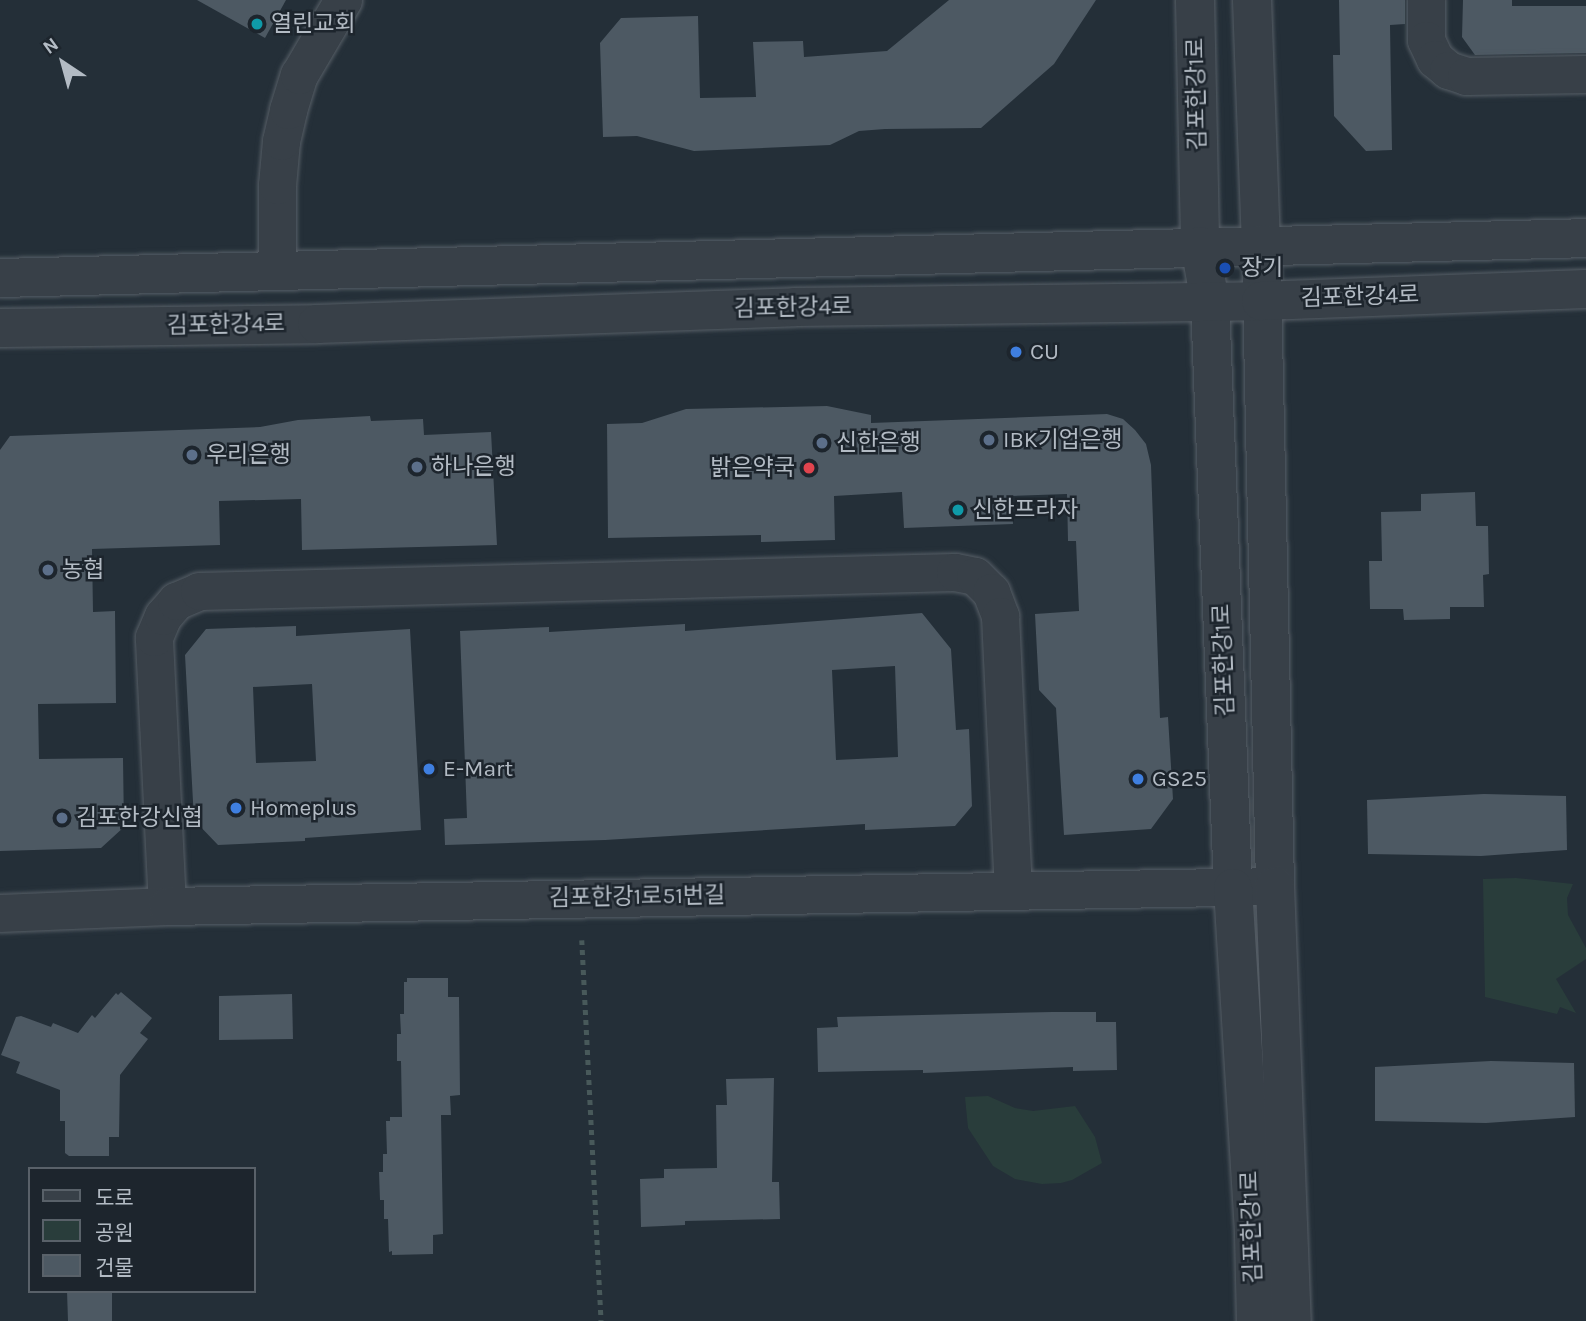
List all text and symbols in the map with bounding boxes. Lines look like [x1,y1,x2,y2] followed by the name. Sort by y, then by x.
[271,10,356,38] place label: 열린교회
[249,16,265,32] marker: 열린교회
[28,28,98,98] north arrow
[39,33,63,59] text: N
[1182,37,1212,151] street label: 김포한강1로
[1241,254,1283,282] place label: 장기
[1215,258,1235,278] marker: 장기
[1300,281,1420,313] street label: 김포한강4로
[733,293,853,323] street label: 김포한강4로
[166,310,286,340] street label: 김포한강4로
[1030,338,1059,366] place label: CU
[1008,344,1024,360] marker: CU
[1003,426,1122,454] place label: IBK기업은행
[836,429,921,457] place label: 신한은행
[981,432,997,448] marker: IBK기업은행
[814,435,830,451] marker: 신한은행
[206,441,291,469] place label: 우리은행
[184,447,200,463] marker: 우리은행
[431,453,516,481] place label: 하나은행
[710,454,795,482] place label: 밝은약국
[409,459,425,475] marker: 하나은행
[801,460,817,476] marker: 밝은약국
[972,496,1078,524] place label: 신한프라자
[950,502,966,518] marker: 신한프라자
[62,556,104,584] place label: 농협
[40,562,56,578] marker: 농협
[1208,603,1240,717] street label: 김포한강1로
[443,755,513,783] place label: E-Mart
[421,761,437,777] marker: E-Mart
[1152,765,1207,793] place label: GS25
[1130,771,1146,787] marker: GS25
[250,794,357,822] place label: Homeplus
[228,800,244,816] marker: Homeplus
[76,804,203,832] place label: 김포한강신협
[54,810,70,826] marker: 김포한강신협
[549,882,725,912] street label: 김포한강1로51번길
[28,1167,256,1293] legend
[1236,1170,1268,1284] street label: 김포한강1로
[95,1186,134,1210] text: 도로
[95,1221,134,1245] text: 공원
[95,1256,134,1280] text: 건물

